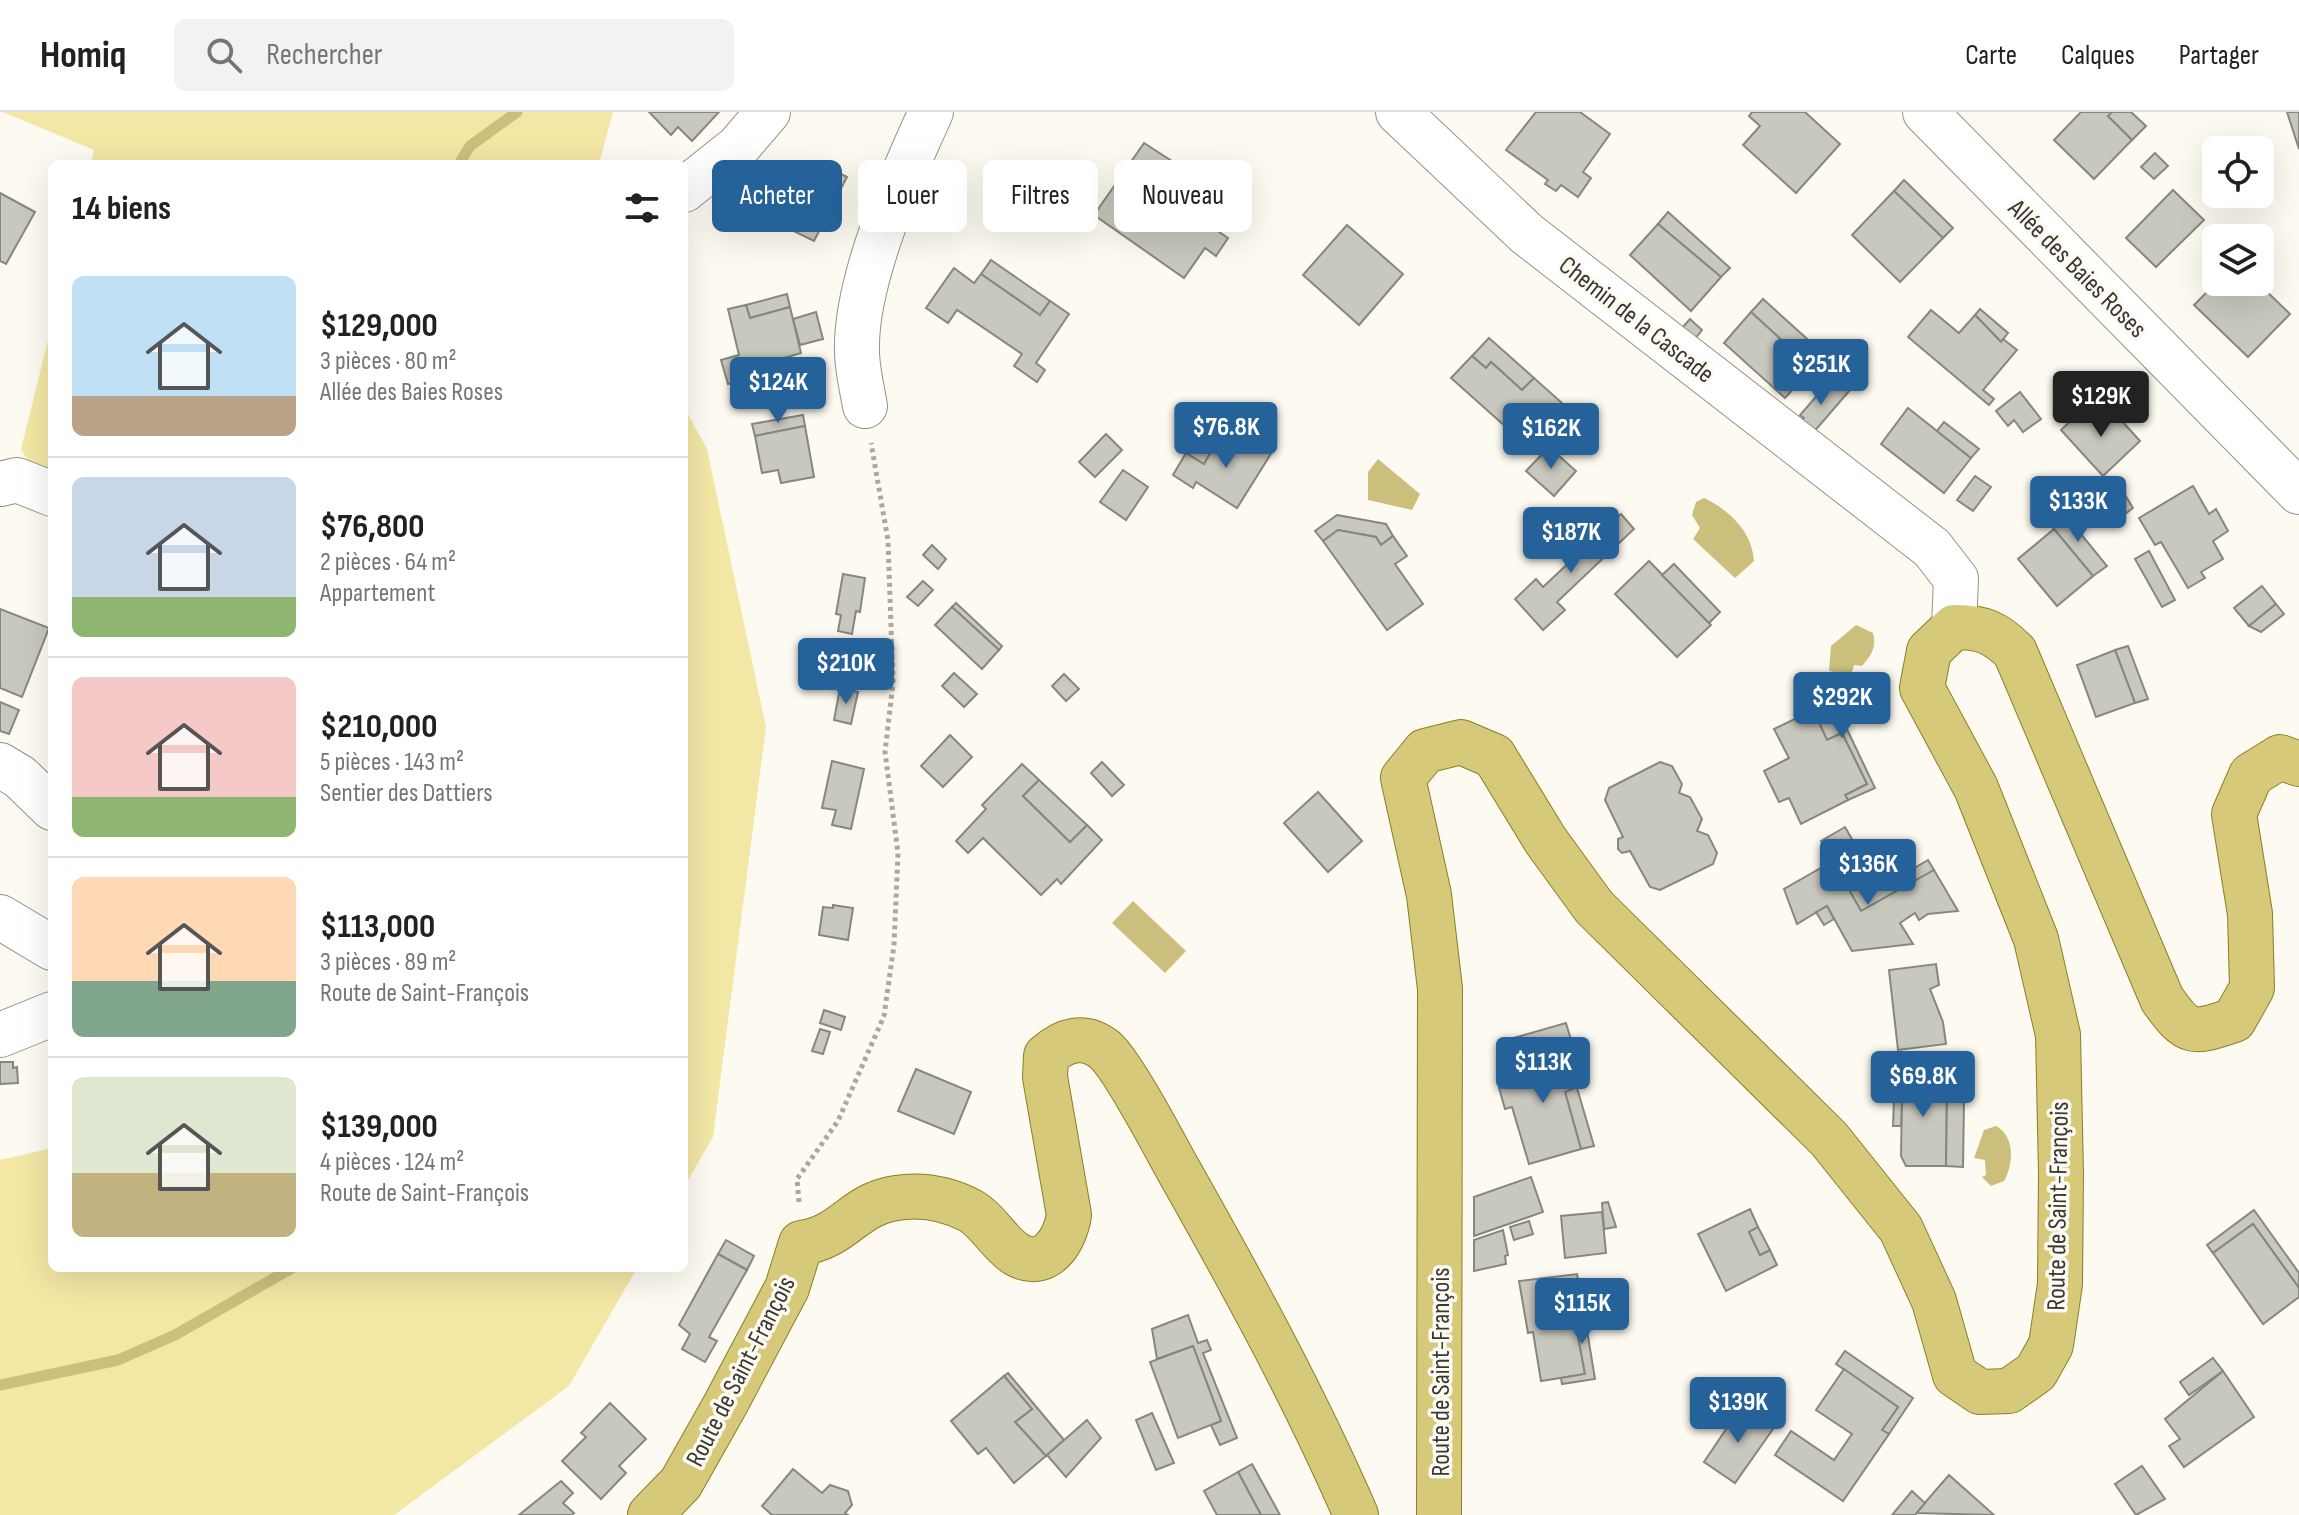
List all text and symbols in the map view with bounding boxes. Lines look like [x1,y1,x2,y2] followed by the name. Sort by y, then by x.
[174,19,734,91] search box
[40,33,126,78] text: Homiq
[202,33,246,77] icon: search
[266,37,382,73] text: Rechercher
[1965,39,2017,72] text: Carte
[2061,39,2135,72] text: Calques
[2179,39,2259,72] text: Partager
[2202,136,2274,296] map controls
[2202,136,2274,208] button: locate
[712,160,842,232] chip: Acheter
[858,160,967,232] chip: Louer
[983,160,1098,232] chip: Filtres
[1114,160,1252,232] chip: Nouveau
[620,186,664,230] icon: filters
[72,188,171,229] text: 14 biens
[2001,193,2153,345] street label: Allée des Baies Roses
[2202,224,2274,296] button: layers
[1552,250,1720,390] street label: Chemin de la Cascade
[320,305,438,346] text: $129,000
[136,308,232,404] icon: home
[1765,339,1877,407] pin: $251K
[320,346,457,377] text: 3 pièces · 80 m²
[1791,349,1851,380] text: $251K
[722,357,834,425] pin: $124K
[748,367,808,398] text: $124K
[2045,371,2157,439] pin: $129K
[320,377,503,408] text: Allée des Baies Roses
[2071,381,2131,412] text: $129K
[1161,402,1291,470] pin: $76.8K
[1495,403,1607,471] pin: $162K
[1192,412,1260,443] text: $76.8K
[1521,413,1581,444] text: $162K
[2022,476,2134,544] pin: $133K
[2048,486,2108,517] text: $133K
[320,506,424,547] text: $76,800
[1515,507,1627,575] pin: $187K
[136,509,232,605] icon: home
[1541,517,1601,548] text: $187K
[320,547,456,578] text: 2 pièces · 64 m²
[320,578,435,609] text: Appartement
[790,638,902,706] pin: $210K
[816,648,876,679] text: $210K
[1786,672,1898,740] pin: $292K
[1811,682,1873,713] text: $292K
[320,706,437,747] text: $210,000
[136,709,232,805] icon: home
[320,747,464,778] text: 5 pièces · 143 m²
[320,778,493,809] text: Sentier des Dattiers
[1812,839,1924,907] pin: $136K
[1838,849,1898,880] text: $136K
[320,906,435,947] text: $113,000
[136,909,232,1005] icon: home
[320,947,456,978] text: 3 pièces · 89 m²
[320,978,529,1009] text: Route de Saint-François
[1487,1037,1599,1105] pin: $113K
[1514,1047,1572,1078] text: $113K
[1858,1051,1988,1119] pin: $69.8K
[1889,1061,1957,1092] text: $69.8K
[2041,1101,2076,1311] street label: Route de Saint-François
[320,1106,438,1147] text: $139,000
[136,1109,232,1205] icon: home
[320,1147,464,1178] text: 4 pièces · 124 m²
[320,1178,529,1209] text: Route de Saint-François
[1426,1267,1457,1477] street label: Route de Saint-François
[680,1271,803,1472] street label: Route de Saint-François
[1526,1278,1638,1346] pin: $115K
[1553,1288,1611,1319] text: $115K
[1682,1377,1794,1445] pin: $139K
[1708,1387,1768,1418] text: $139K

